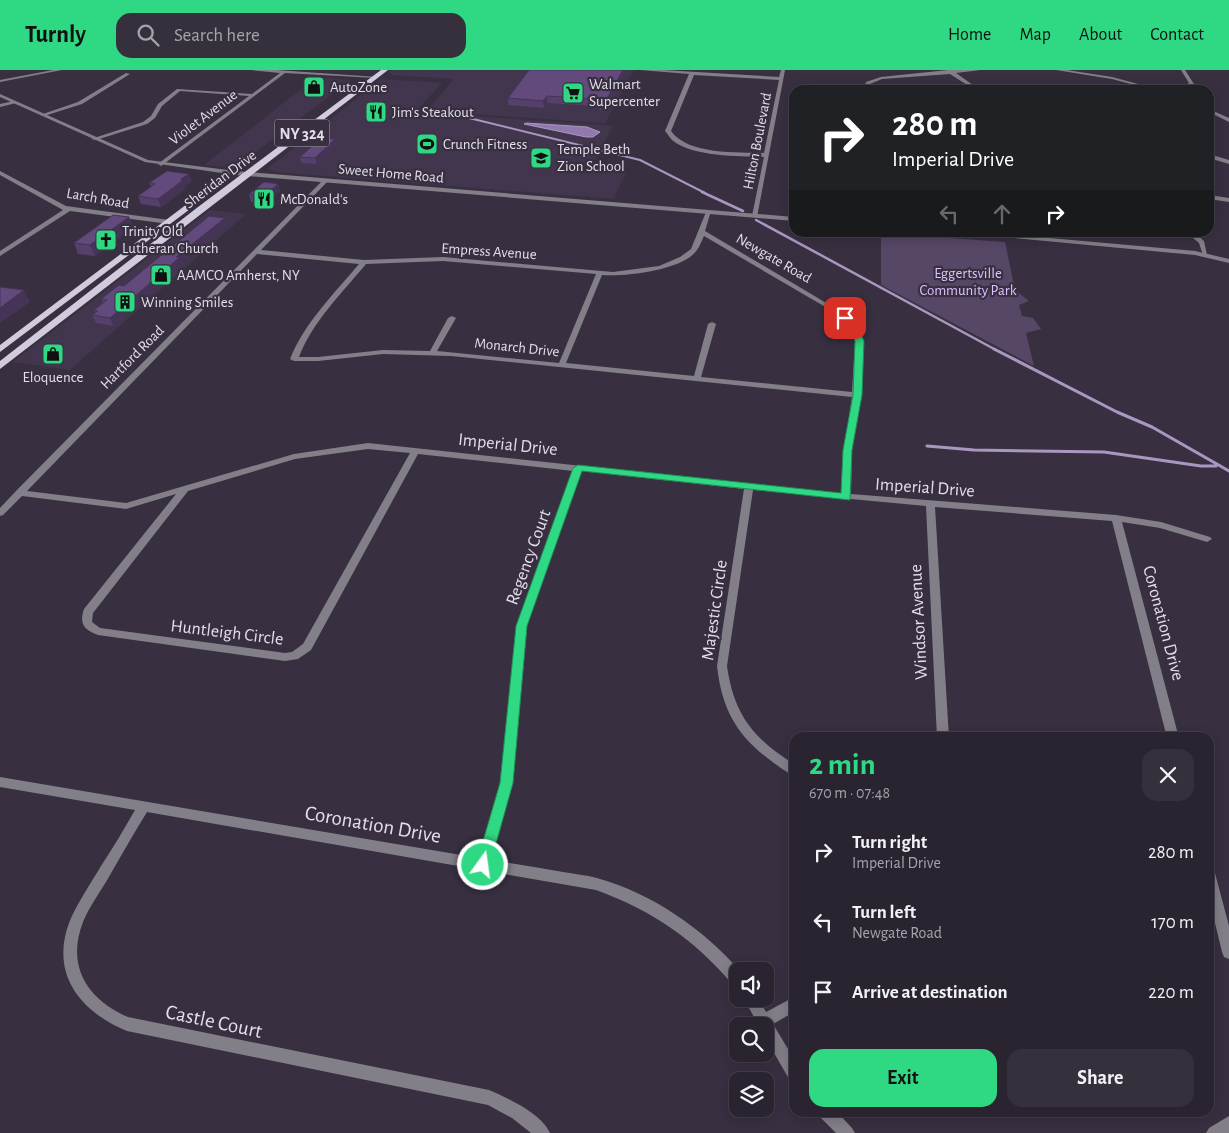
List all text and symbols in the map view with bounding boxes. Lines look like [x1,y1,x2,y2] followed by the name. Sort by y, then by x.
[116,13,466,58] search box
[134,21,162,49] icon: search
[25,23,86,47] text: Turnly
[174,26,260,45] text: Search here
[948,26,991,44] text: Home
[1019,26,1051,44] text: Map
[1079,26,1122,44] text: About
[1150,26,1204,44] text: Contact
[302,75,326,99] shop icon: AutoZone
[589,77,660,109] place label: Walmart Supercenter
[330,80,387,95] place label: AutoZone
[561,81,585,105] supermarket icon: Walmart Supercenter
[166,87,240,148] street label: Violet Avenue
[741,91,774,191] street label: Hilton Boulevard
[364,100,388,124] restaurant icon: Jim's Steakout
[392,105,474,120] place label: Jim's Steakout
[809,105,874,170] icon: right
[892,107,978,142] text: 280 m
[274,119,330,146] road number: NY 324
[415,132,439,156] sports icon: Crunch Fitness
[443,137,527,152] place label: Crunch Fitness
[557,142,630,174] place label: Temple Beth Zion School
[529,146,553,170] school or university icon: Temple Beth Zion School
[181,147,259,211] street label: Sheridan Drive
[892,148,1014,170] text: Imperial Drive
[337,161,445,186] street label: Sweet Home Road
[65,186,131,211] street label: Larch Road
[252,187,276,211] restaurant icon: McDonald's
[280,192,348,207] place label: McDonald's
[935,200,963,228] icon: left
[988,200,1016,228] icon: ahead
[1041,200,1069,228] icon: right
[122,224,219,256] place label: Trinity Old Lutheran Church
[94,228,118,252] church icon: Trinity Old Lutheran Church
[733,231,814,286] street label: Newgate Road
[441,241,537,262] street label: Empress Avenue
[149,263,173,287] shop icon: AAMCO Amherst, NY
[920,266,1017,298] park label: Eggertsville Community Park
[177,268,300,283] place label: AAMCO Amherst, NY
[113,290,137,314] building icon: Winning Smiles
[141,295,233,310] place label: Winning Smiles
[824,297,866,339] pin
[831,304,859,332] icon: arrive
[98,323,167,392] street label: Hartford Road
[474,336,560,359] street label: Monarch Drive
[41,342,65,366] shop icon: Eloquence
[23,370,84,385] place label: Eloquence
[457,431,558,459] street label: Imperial Drive
[874,476,975,500] street label: Imperial Drive
[503,507,555,607] street label: Regency Court
[699,559,731,662] street label: Majestic Circle
[907,564,931,680] street label: Windsor Avenue
[1139,564,1187,683] street label: Coronation Drive
[169,617,284,649] street label: Huntleigh Circle
[1142,749,1194,801] button: close
[809,750,876,780] text: 2 min
[809,785,890,801] text: 670 m · 07:48
[303,802,443,847] street label: Coronation Drive
[852,833,927,852] text: Turn right
[456,838,508,890] position arrow
[809,838,837,866] icon: right
[1148,843,1194,862] text: 280 m
[852,855,941,871] text: Imperial Drive
[852,903,916,922] text: Turn left
[809,908,837,936] icon: left
[1151,913,1194,932] text: 170 m
[852,925,942,941] text: Newgate Road
[729,962,774,1117] map controls
[729,962,774,1007] button: sound
[809,978,837,1006] icon: arrive
[852,983,1008,1002] text: Arrive at destination
[1148,983,1194,1002] text: 220 m
[164,1001,264,1042] street label: Castle Court
[729,1017,774,1062] button: search
[809,1049,997,1107] button: Exit
[1007,1049,1194,1107] button: Share
[729,1072,774,1117] button: layers

